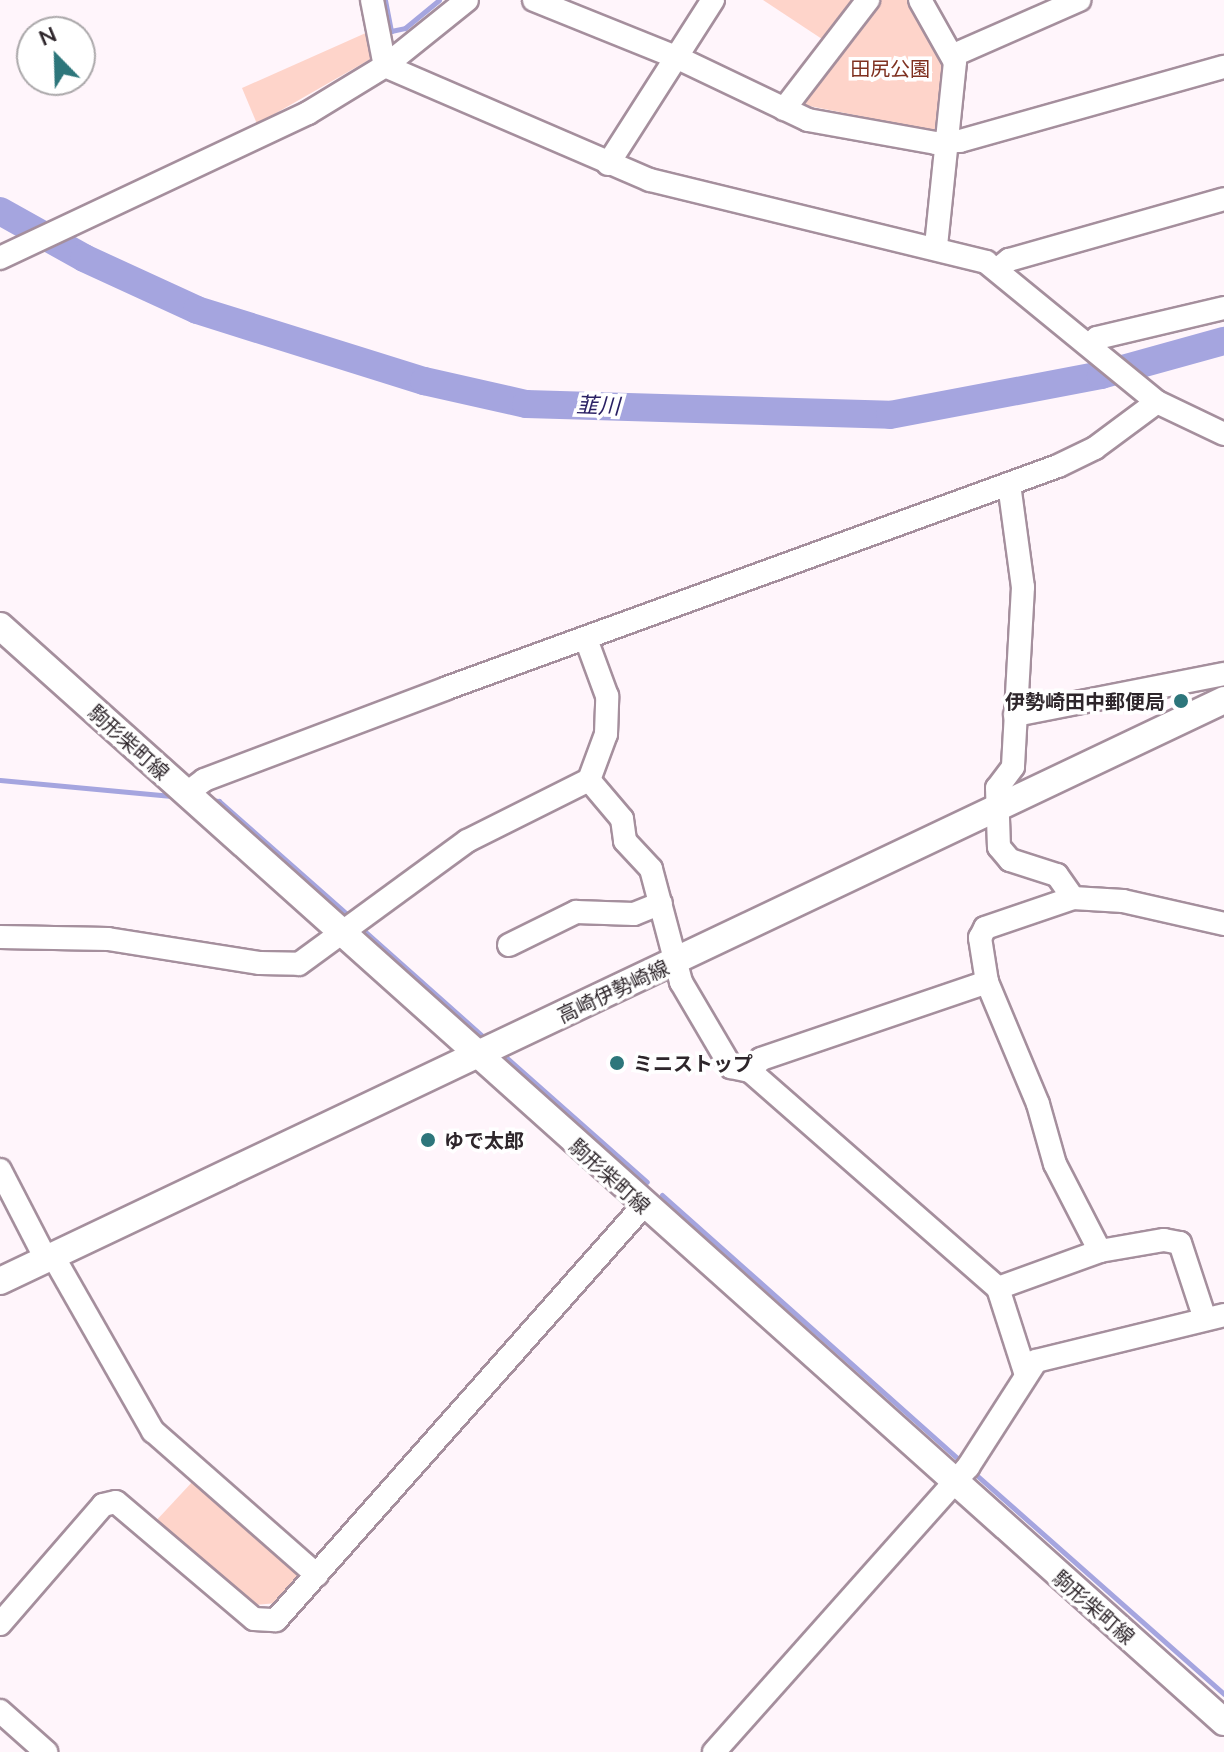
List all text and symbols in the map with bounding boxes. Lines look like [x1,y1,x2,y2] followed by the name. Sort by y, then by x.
[16,16,96,96] north arrow
[34,20,61,52] text: N
[850,56,930,80] park label: 田尻公園
[576,392,620,420] water label: 韮川
[1005,689,1165,713] place label: 伊勢崎田中郵便局
[1172,692,1190,710] marker: 伊勢崎田中郵便局
[84,700,174,784] street label: 駒形柴町線
[554,955,672,1027] street label: 高崎伊勢崎線
[633,1051,753,1075] place label: ミニストップ
[608,1054,626,1072] marker: ミニストップ
[444,1128,524,1152] place label: ゆで太郎
[419,1131,437,1149] marker: ゆで太郎
[565,1134,655,1218] street label: 駒形柴町線
[1048,1565,1140,1649] street label: 駒形柴町線

